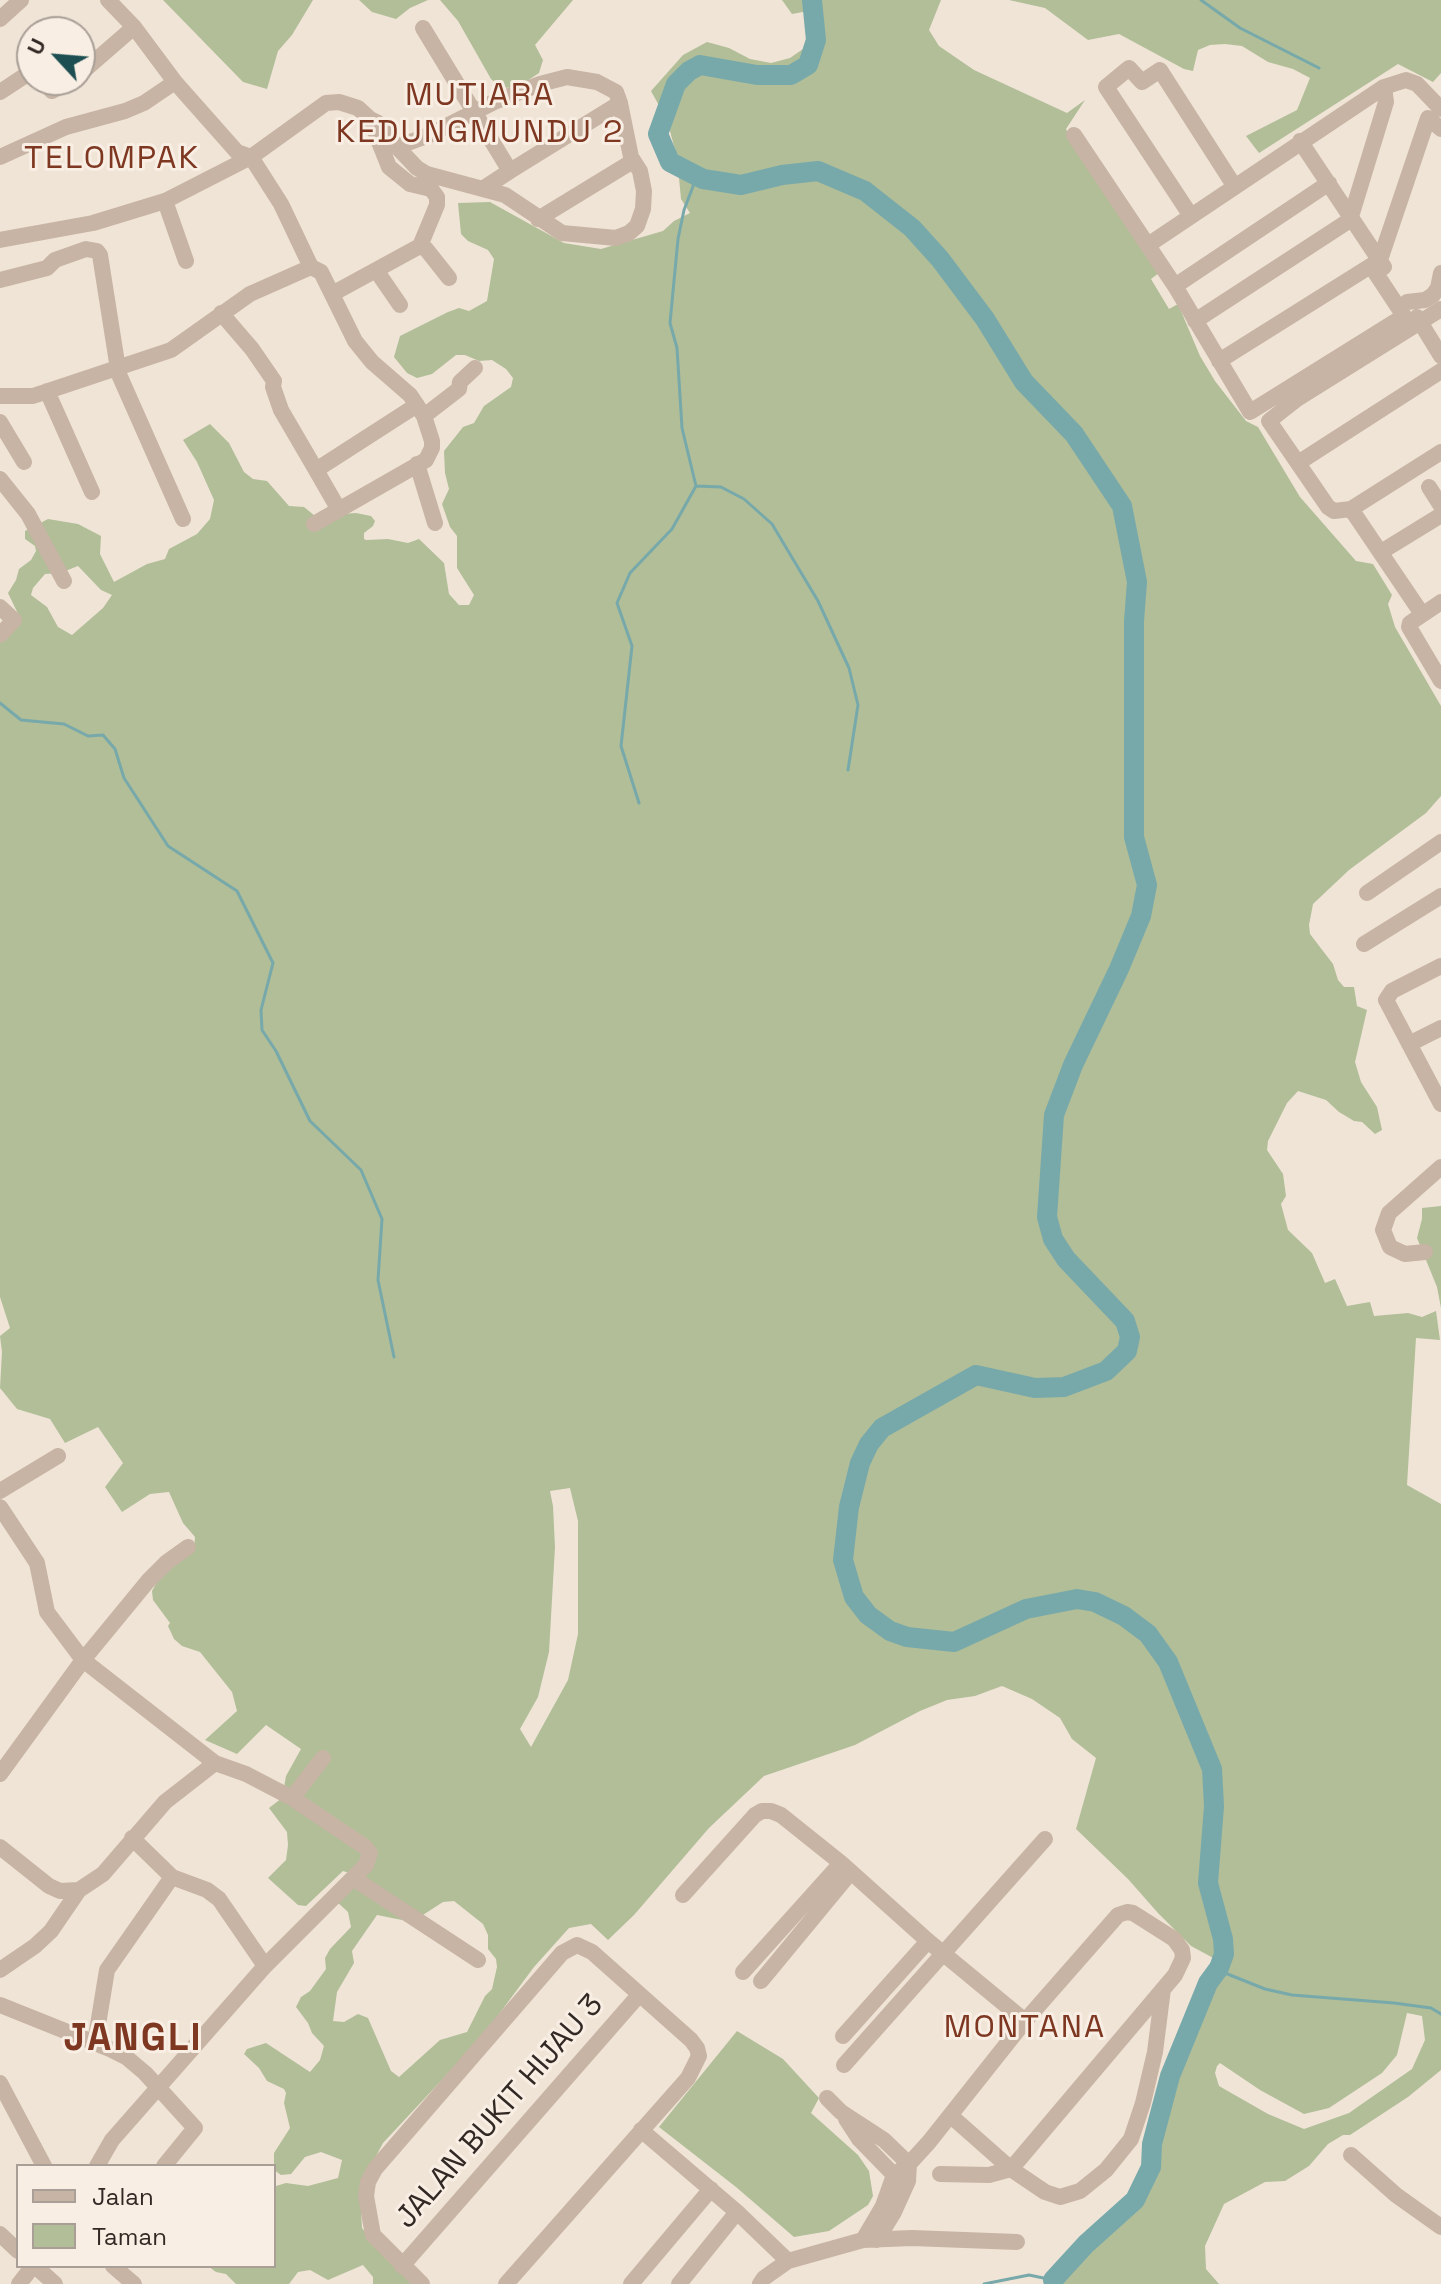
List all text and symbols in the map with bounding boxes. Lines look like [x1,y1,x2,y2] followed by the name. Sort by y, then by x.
[16,16,96,96] north arrow
[20,34,52,59] text: U
[336,77,624,152] district label: MUTIARA KEDUNGMUNDU 2
[24,140,200,178] district label: TELOMPAK
[389,1988,611,2236] street label: JALAN BUKIT HIJAU 3
[944,2009,1106,2047] district label: MONTANA
[63,2017,203,2063] district label: JANGLI
[16,2164,276,2268] legend
[92,2181,154,2212] text: Jalan
[92,2221,167,2252] text: Taman

